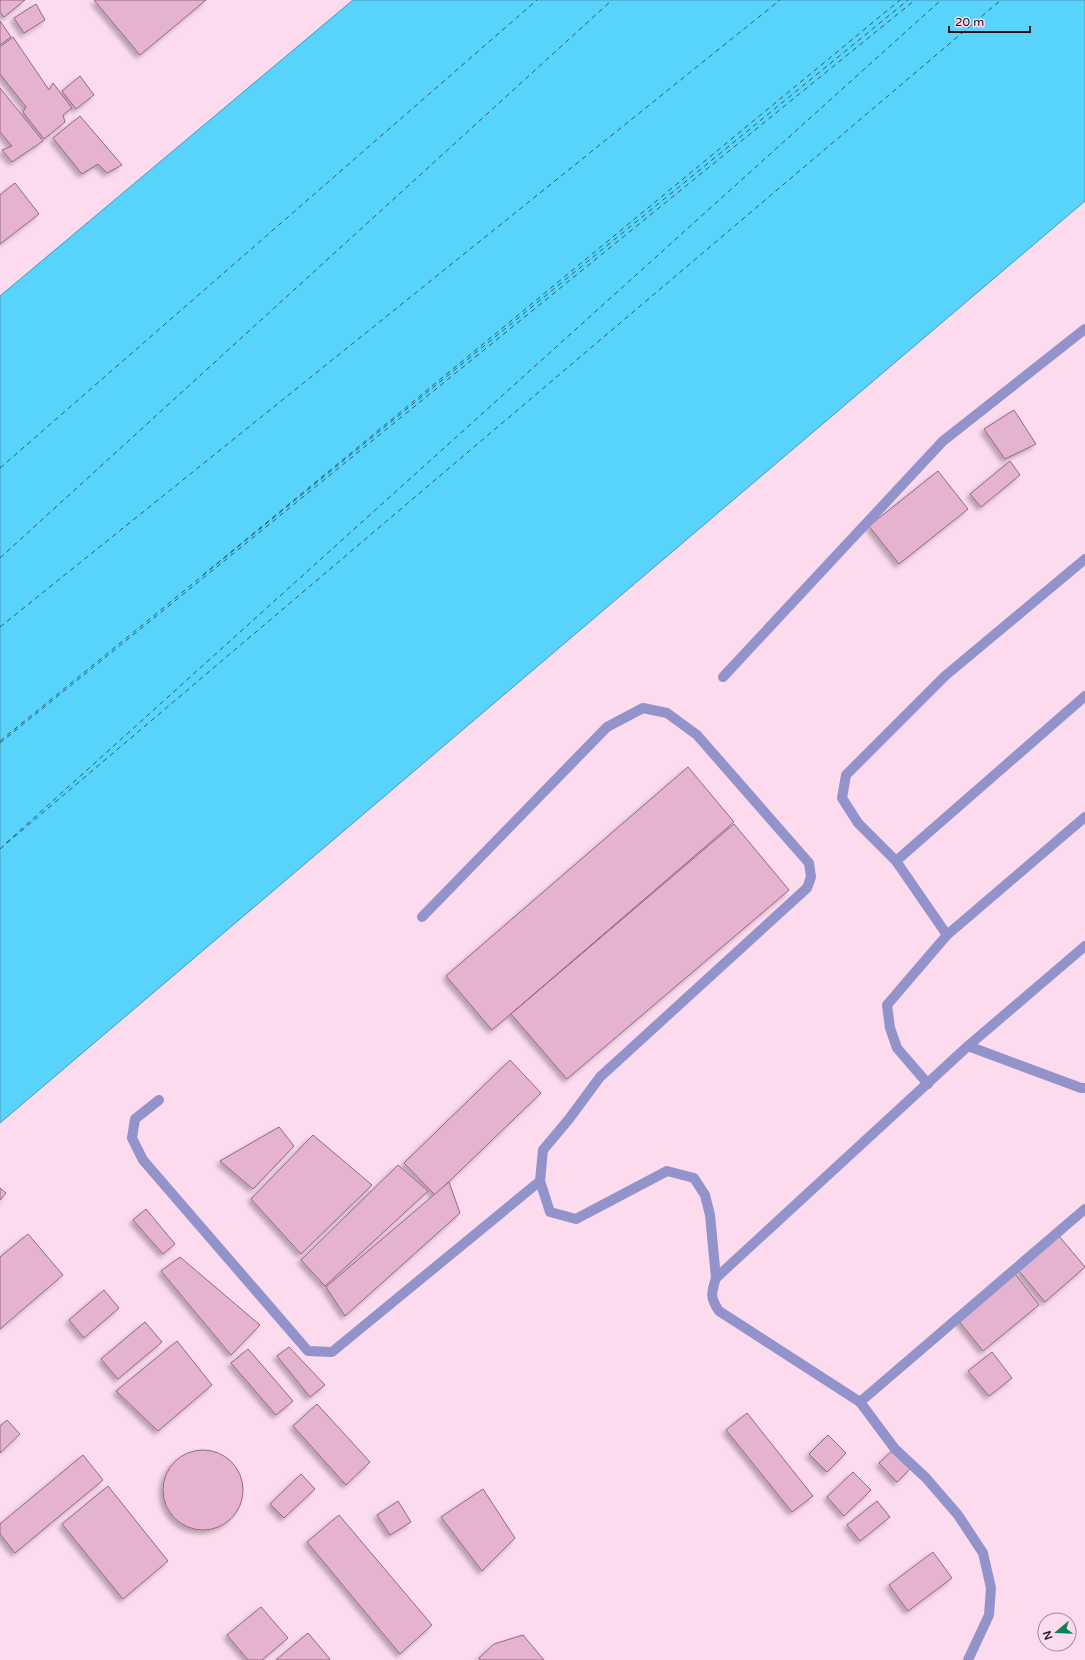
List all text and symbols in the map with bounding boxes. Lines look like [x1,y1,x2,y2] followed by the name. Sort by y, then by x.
[949,8,1030,34] scale bar
[955,15,984,29] text: 20 m
[1037,1612,1077,1652] north arrow
[1040,1629,1056,1641] text: N

